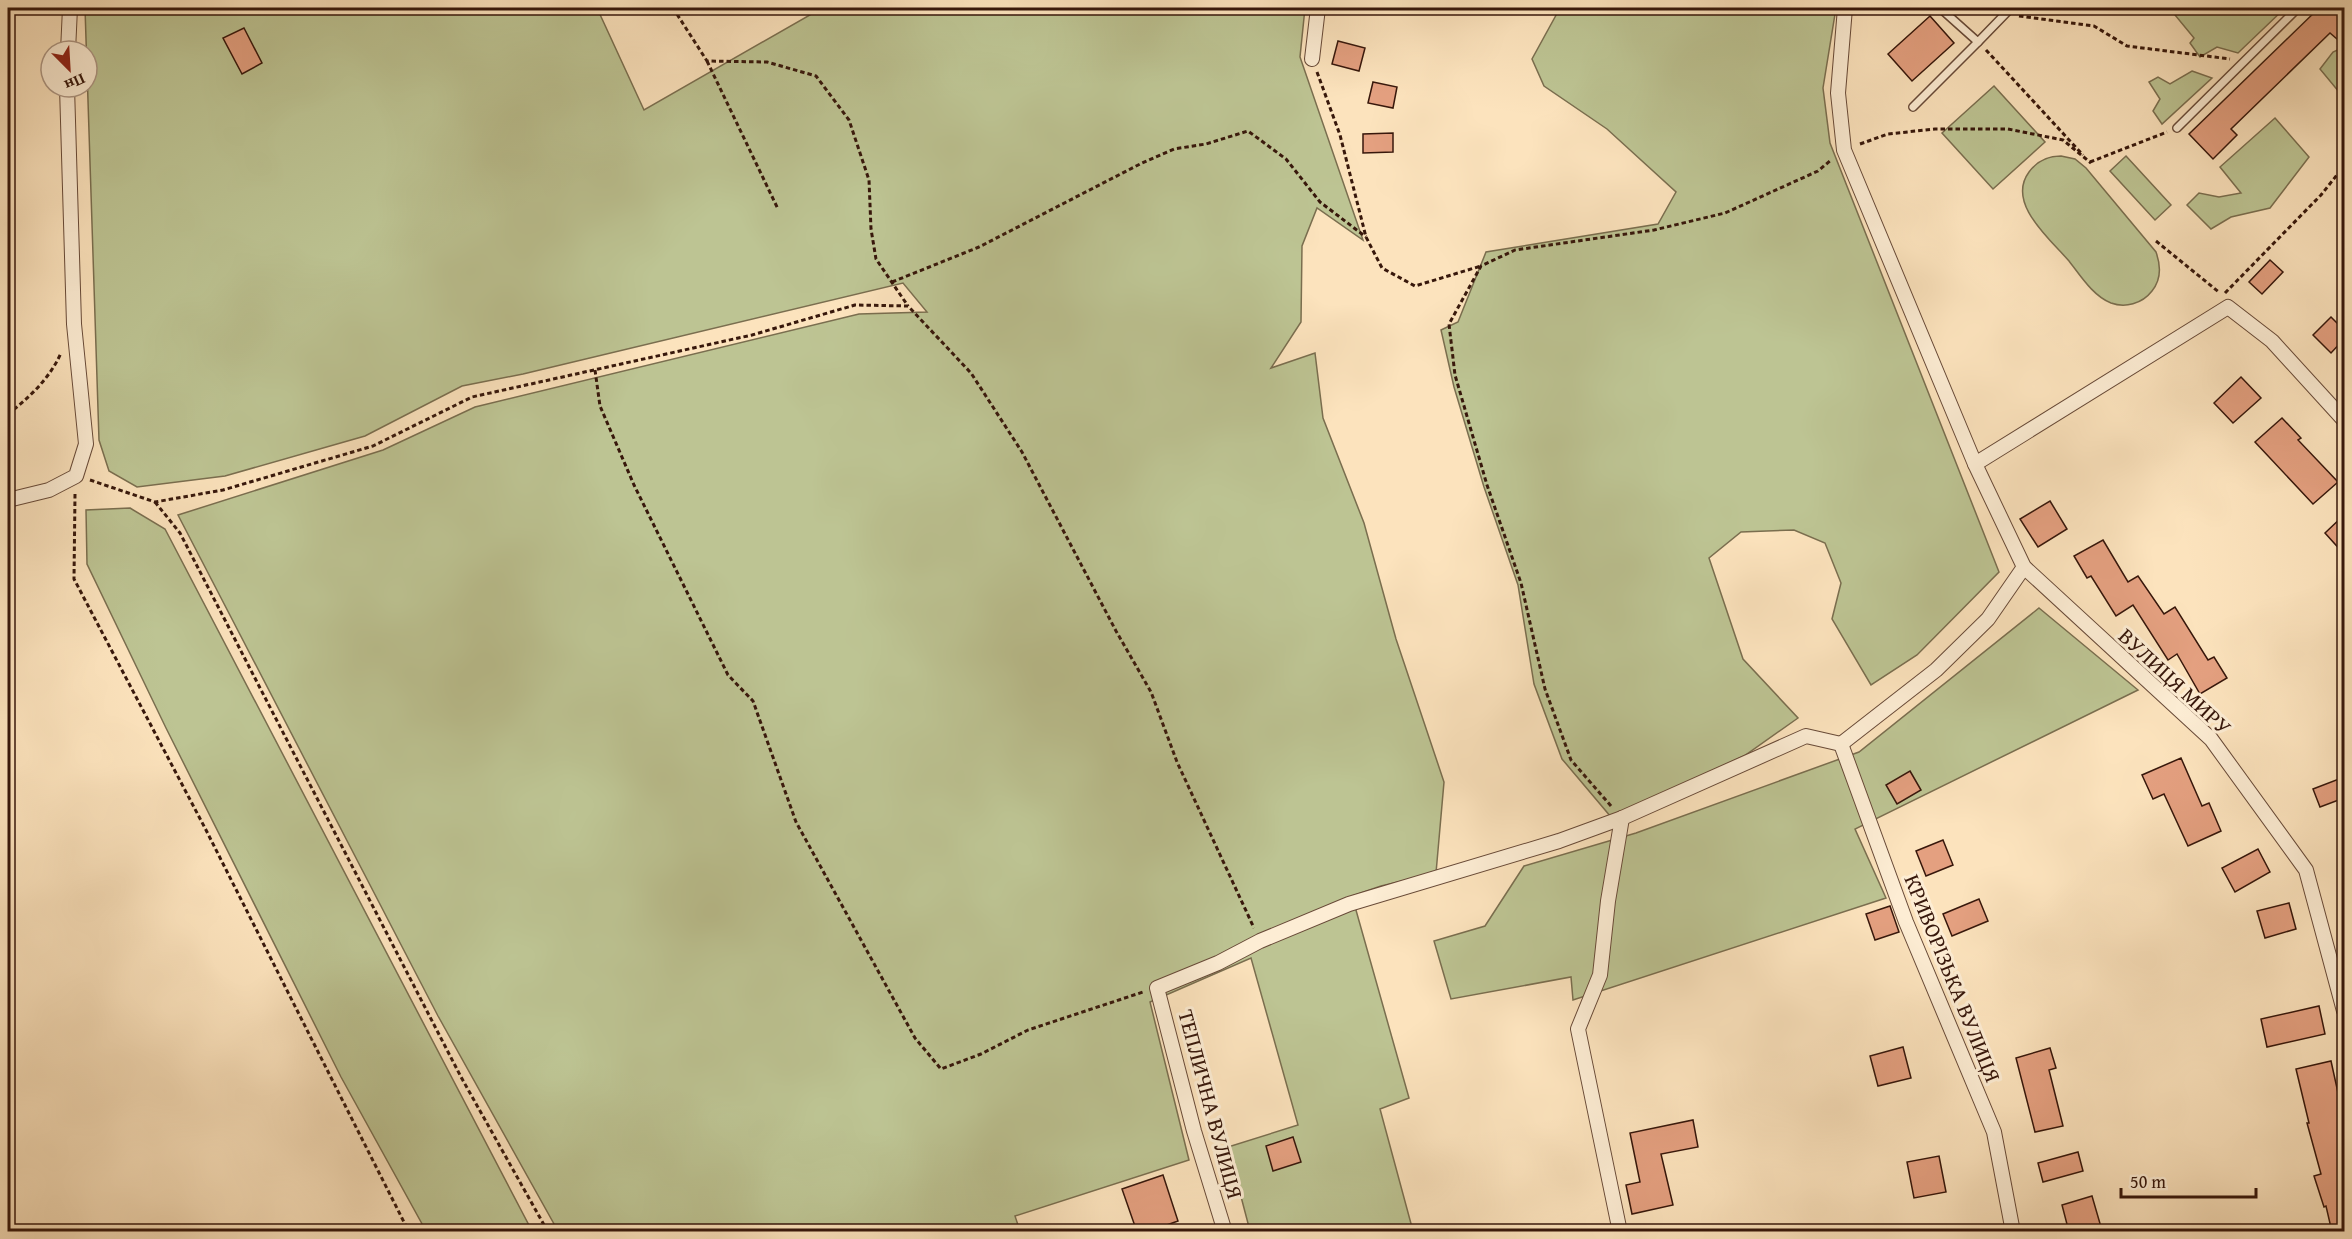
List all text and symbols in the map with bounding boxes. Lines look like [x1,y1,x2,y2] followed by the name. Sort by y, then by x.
[39,39,99,99] north arrow
[61,68,89,98] text: Пн
[2111,620,2239,742] street label: ВУЛИЦЯ МИРУ
[1897,869,2009,1087] street label: КРИВОРІЗЬКА ВУЛИЦЯ
[1170,1006,1252,1202] street label: ТЕПЛИЧНА ВУЛИЦЯ
[2121,1161,2256,1199] scale bar
[2130,1168,2166,1195] text: 50 m

